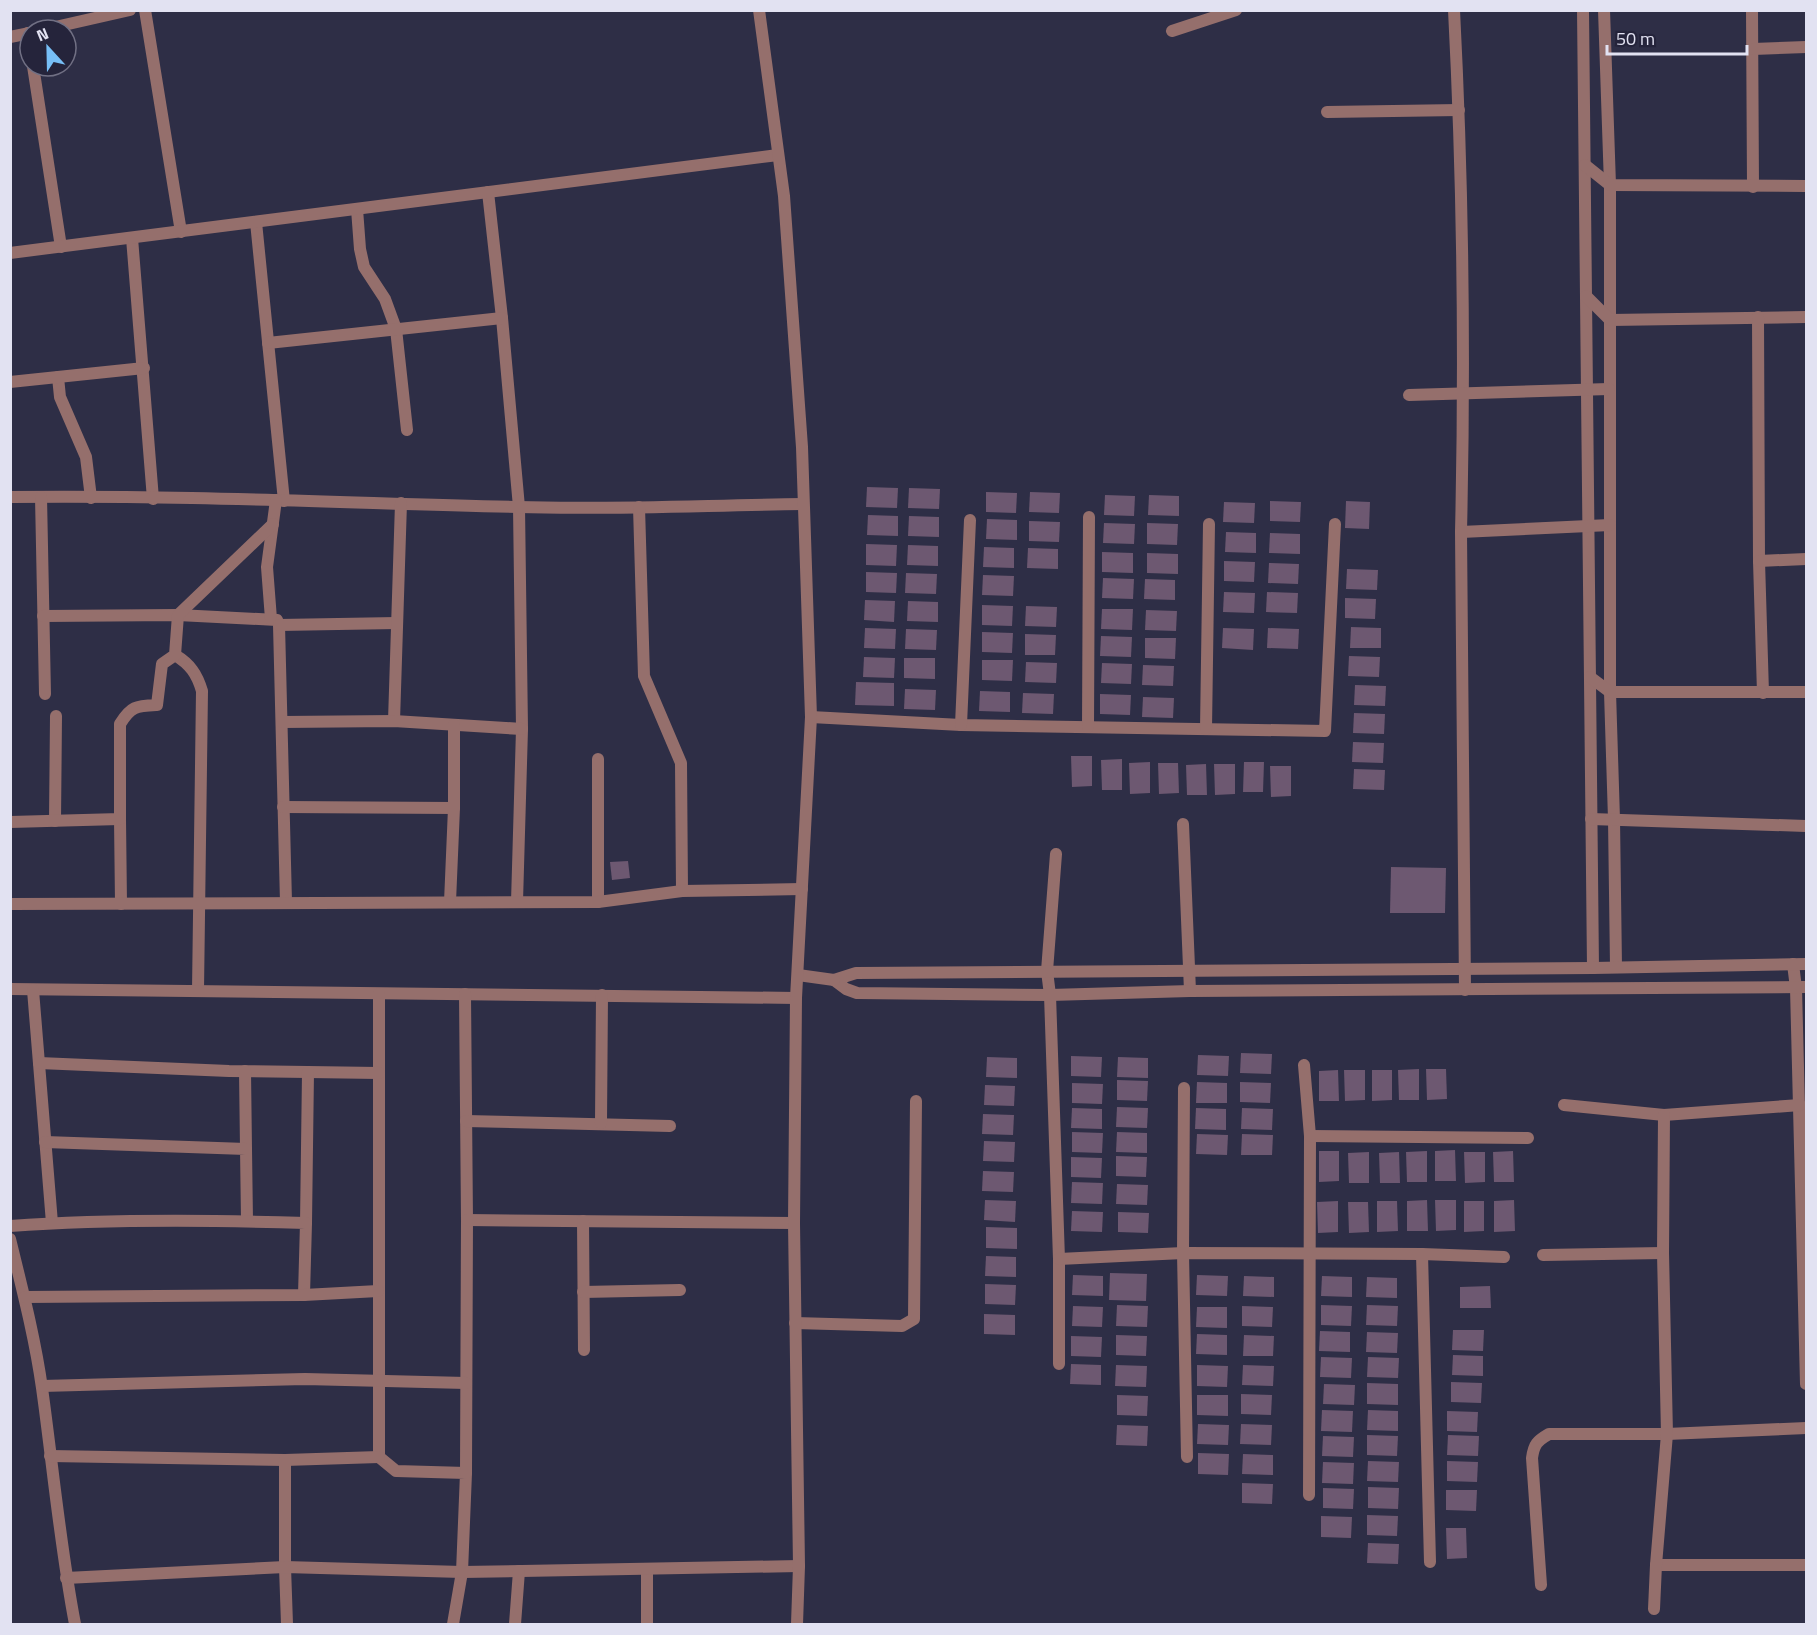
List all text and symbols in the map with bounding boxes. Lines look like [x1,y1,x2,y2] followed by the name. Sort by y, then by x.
[18,18,78,78] north arrow
[1607,18,1746,56] scale bar
[33,21,52,47] text: N
[1616,25,1655,52] text: 50 m

